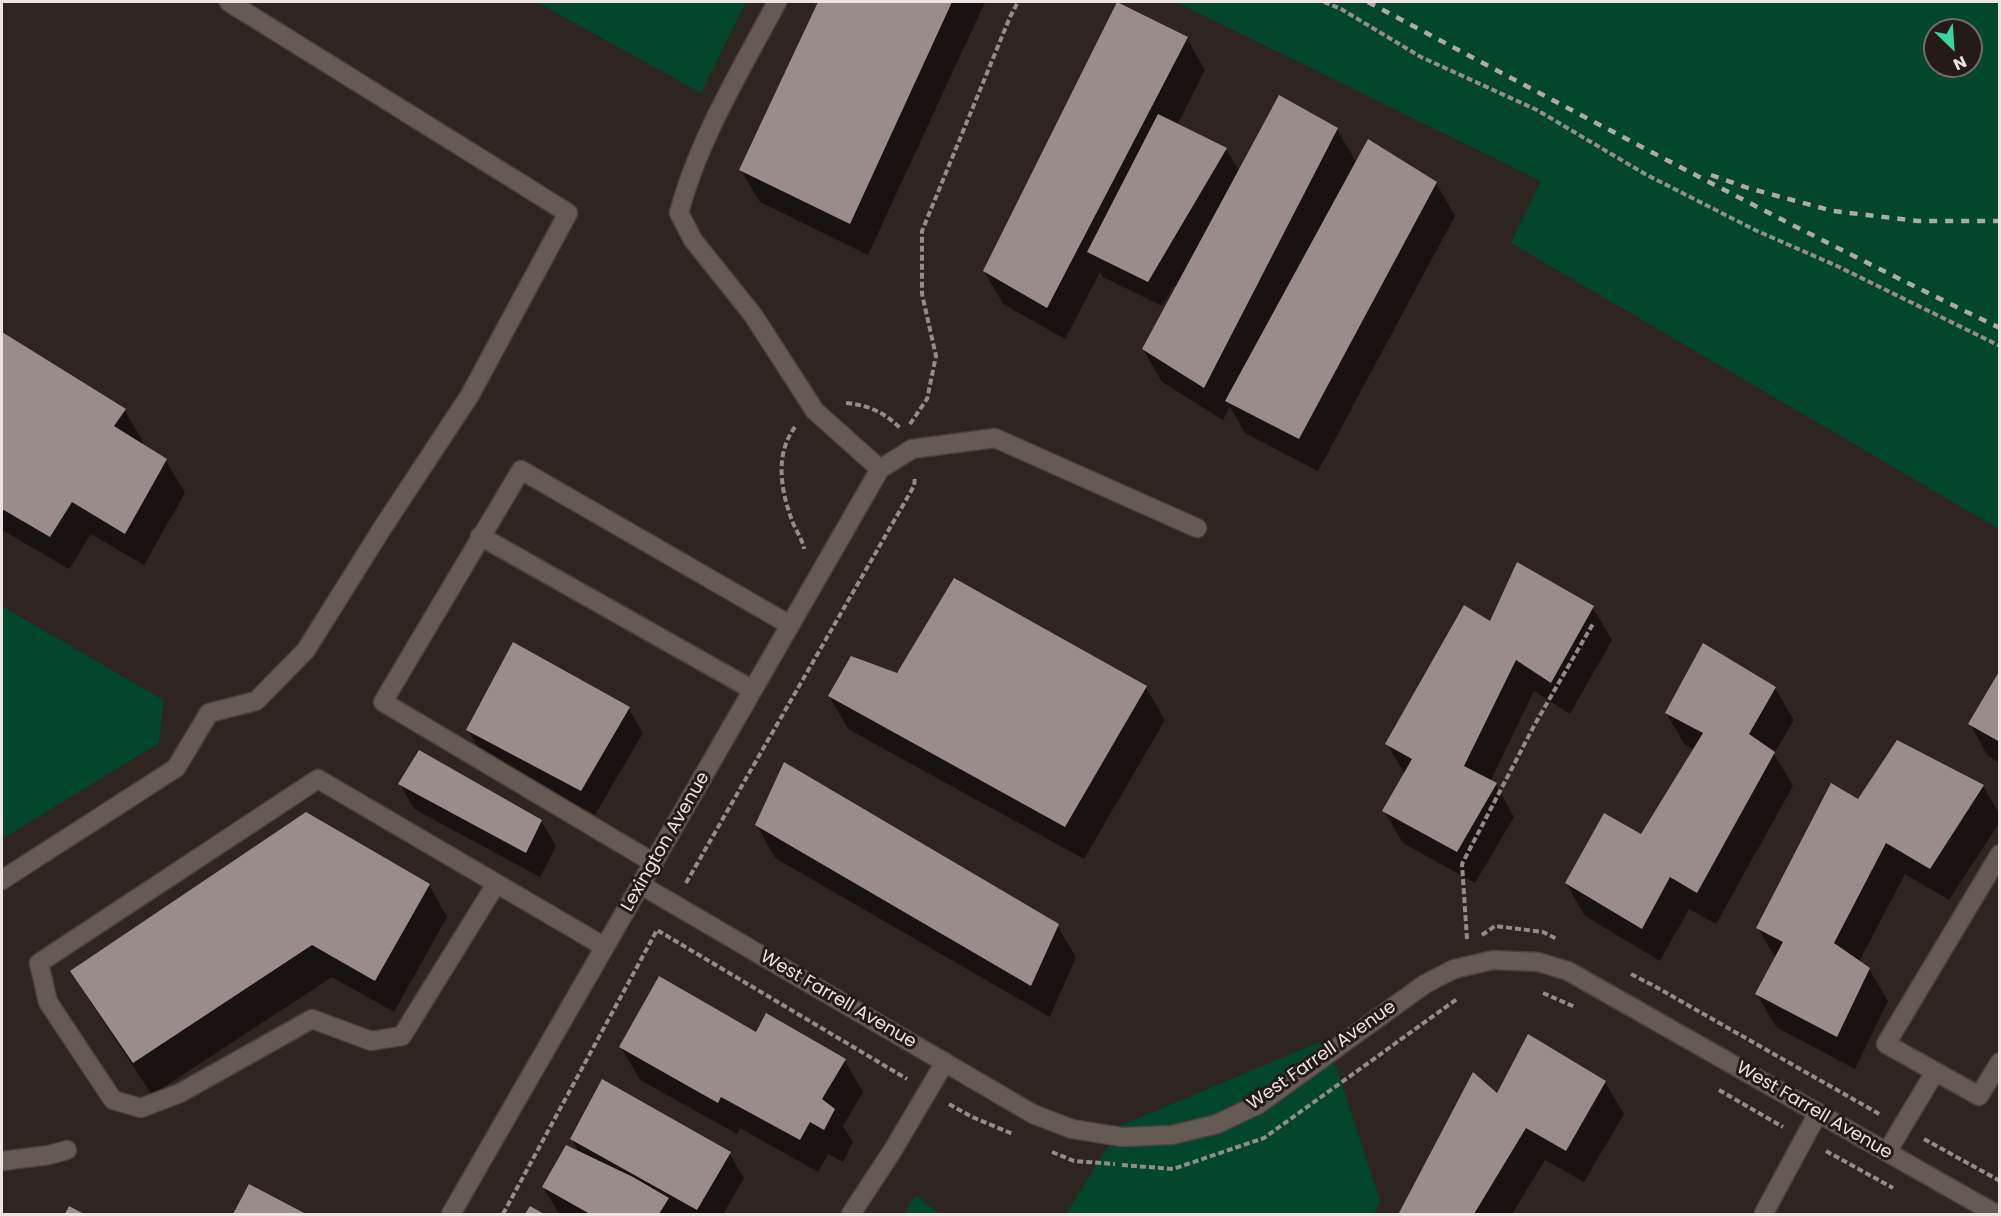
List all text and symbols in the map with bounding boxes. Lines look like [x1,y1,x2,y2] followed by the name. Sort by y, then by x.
[1923,18,1983,78] north arrow
[1950,50,1970,76] text: N
[617,768,715,916] street label: Lexington Avenue
[756,947,920,1053] street label: West Farrell Avenue
[1243,997,1401,1115] street label: West Farrell Avenue
[1732,1058,1896,1164] street label: West Farrell Avenue

